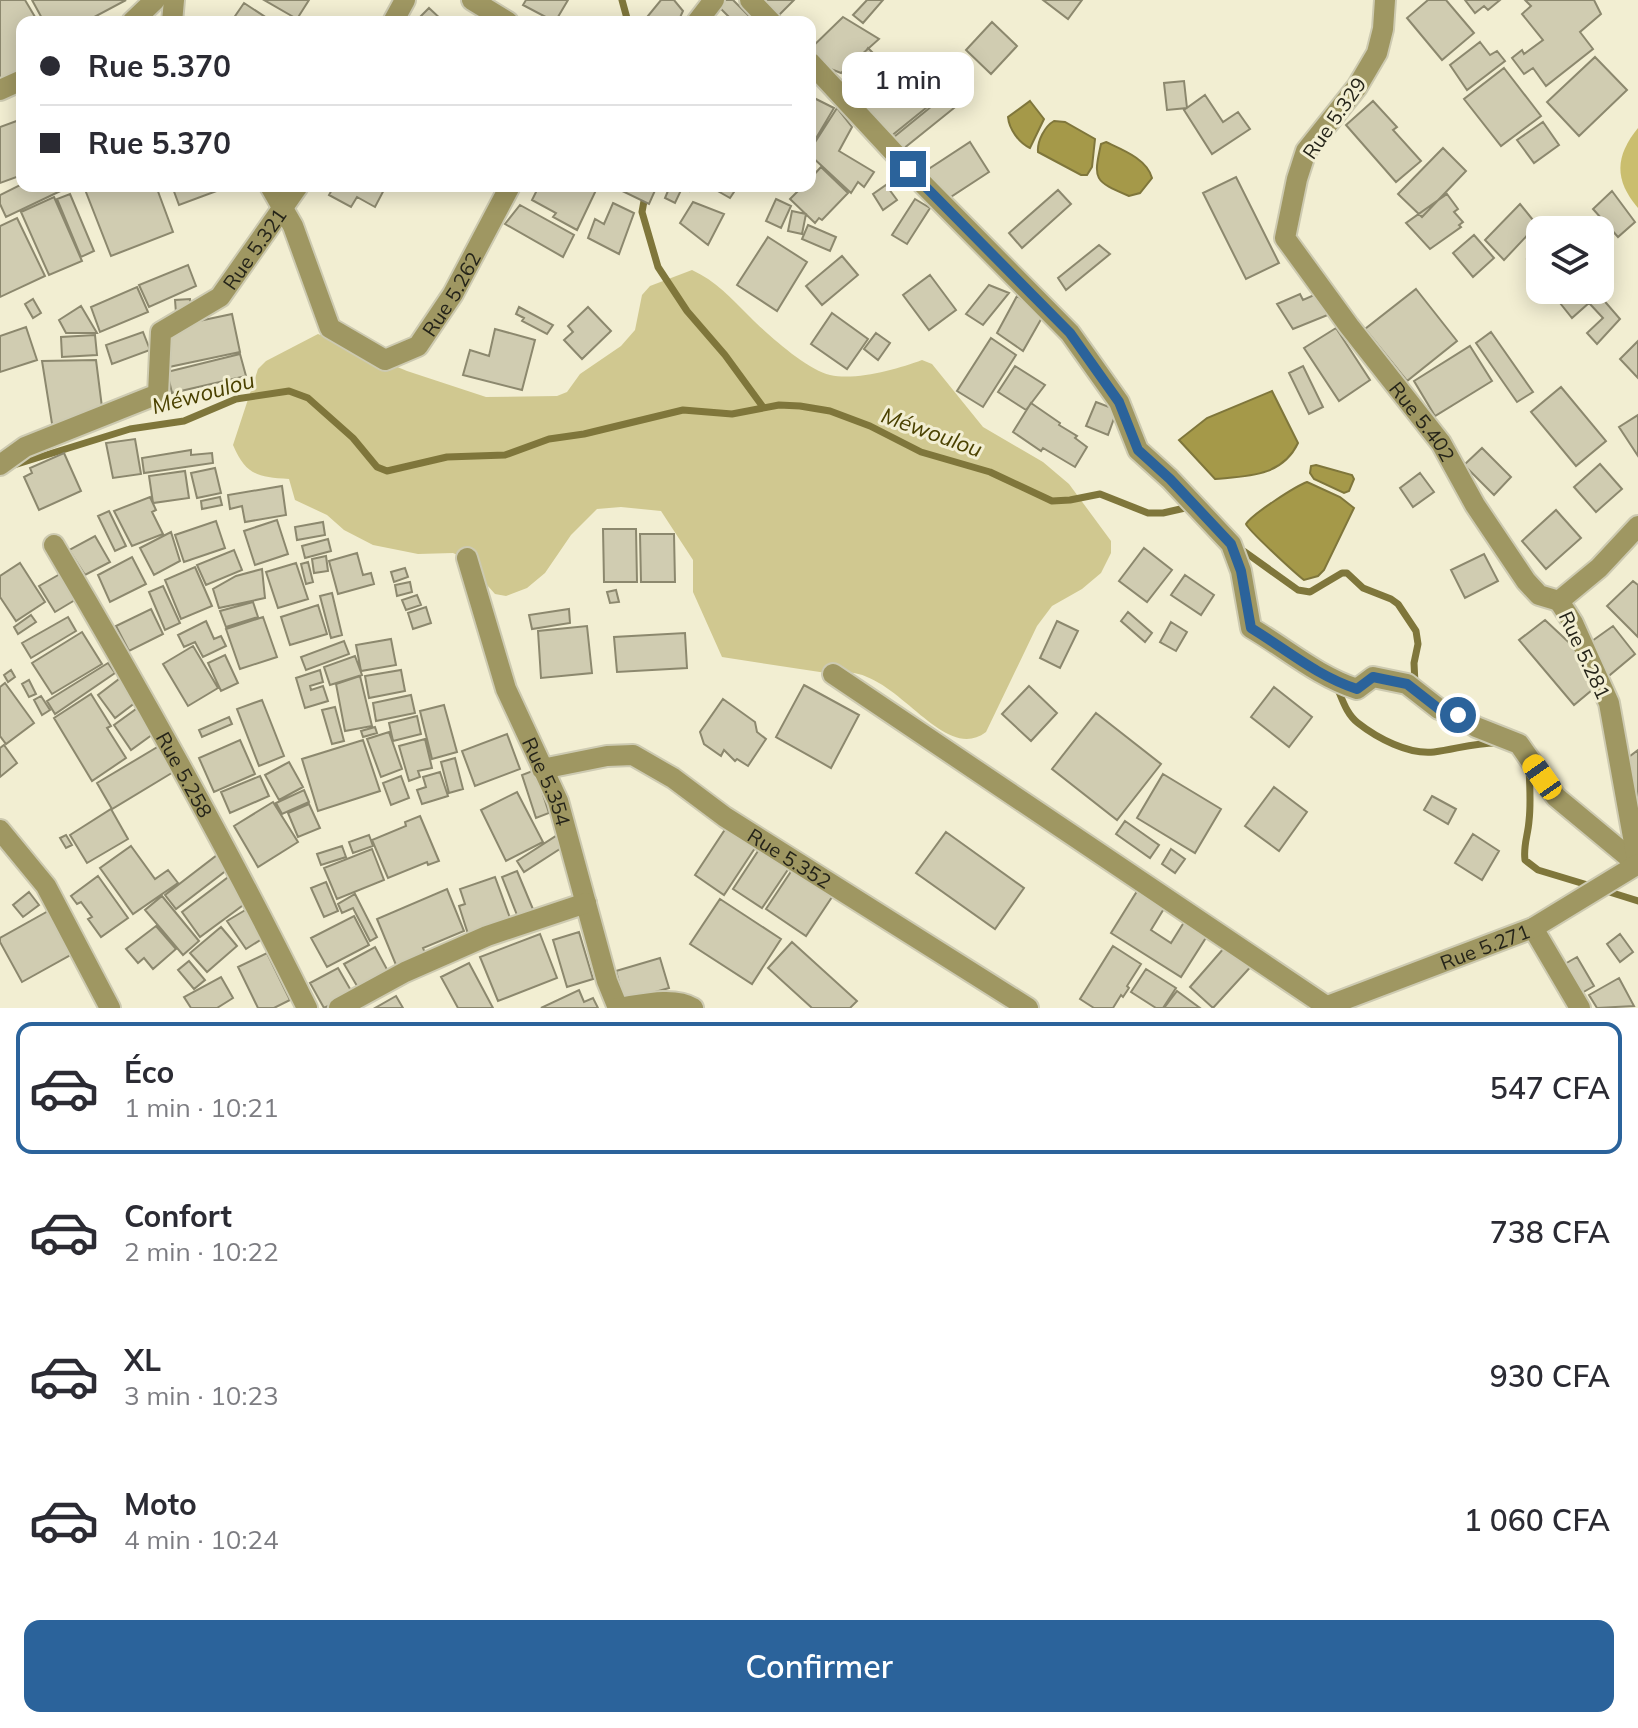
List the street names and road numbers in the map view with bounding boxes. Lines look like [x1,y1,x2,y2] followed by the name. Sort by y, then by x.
[1297,72,1371,164] street label: Rue 5.329
[217,203,291,294] street label: Rue 5.321
[416,247,486,341] street label: Rue 5.262
[1385,376,1461,465] street label: Rue 5.402
[1554,607,1616,703] street label: Rue 5.281
[151,727,218,821] street label: Rue 5.258
[518,733,577,828] street label: Rue 5.354
[743,822,836,893] street label: Rue 5.352
[1436,918,1533,975] street label: Rue 5.271

